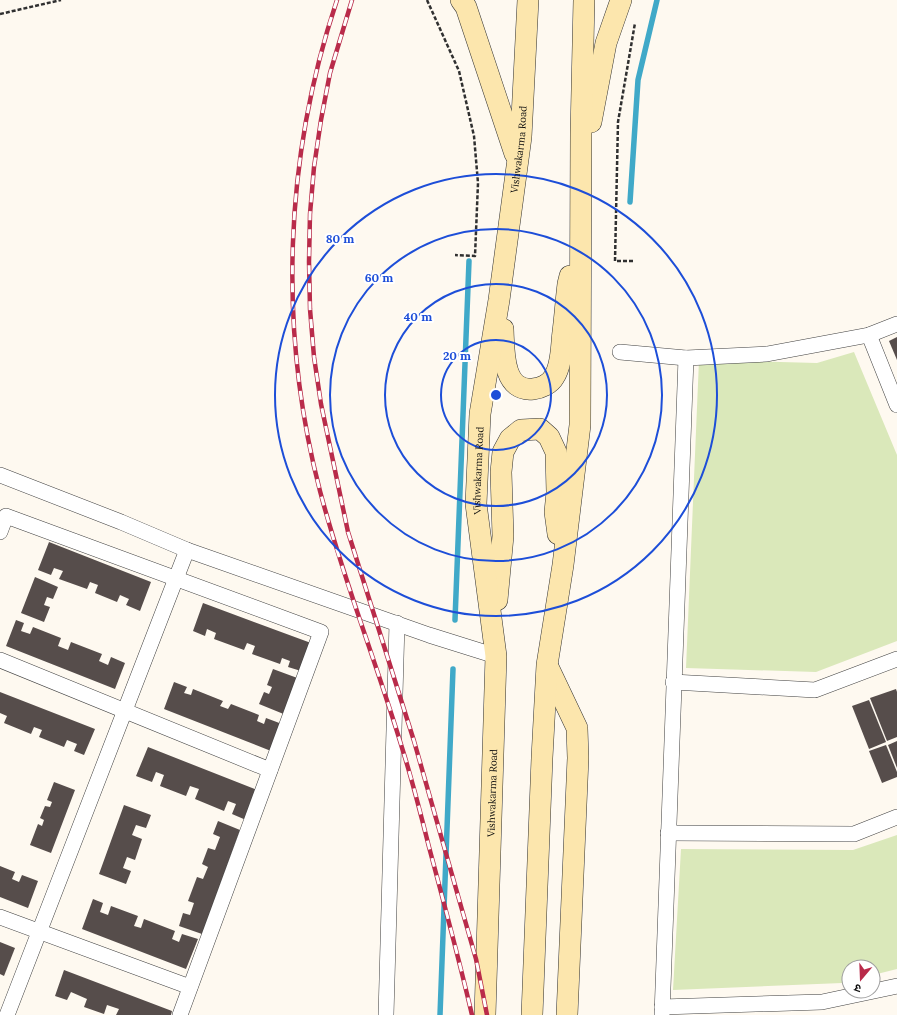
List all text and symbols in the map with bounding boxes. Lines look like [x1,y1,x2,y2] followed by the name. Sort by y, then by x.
[507,105,530,195] street label: Vishwakarma Road
[326,231,354,246] text: 80 m
[365,270,393,285] text: 60 m
[404,309,432,324] text: 40 m
[443,348,471,363] text: 20 m
[489,388,503,402] centre of rings
[470,426,486,516] street label: Vishwakarma Road
[484,749,500,838] street label: Vishwakarma Road
[841,959,881,999] north arrow
[852,981,863,996] text: उ

